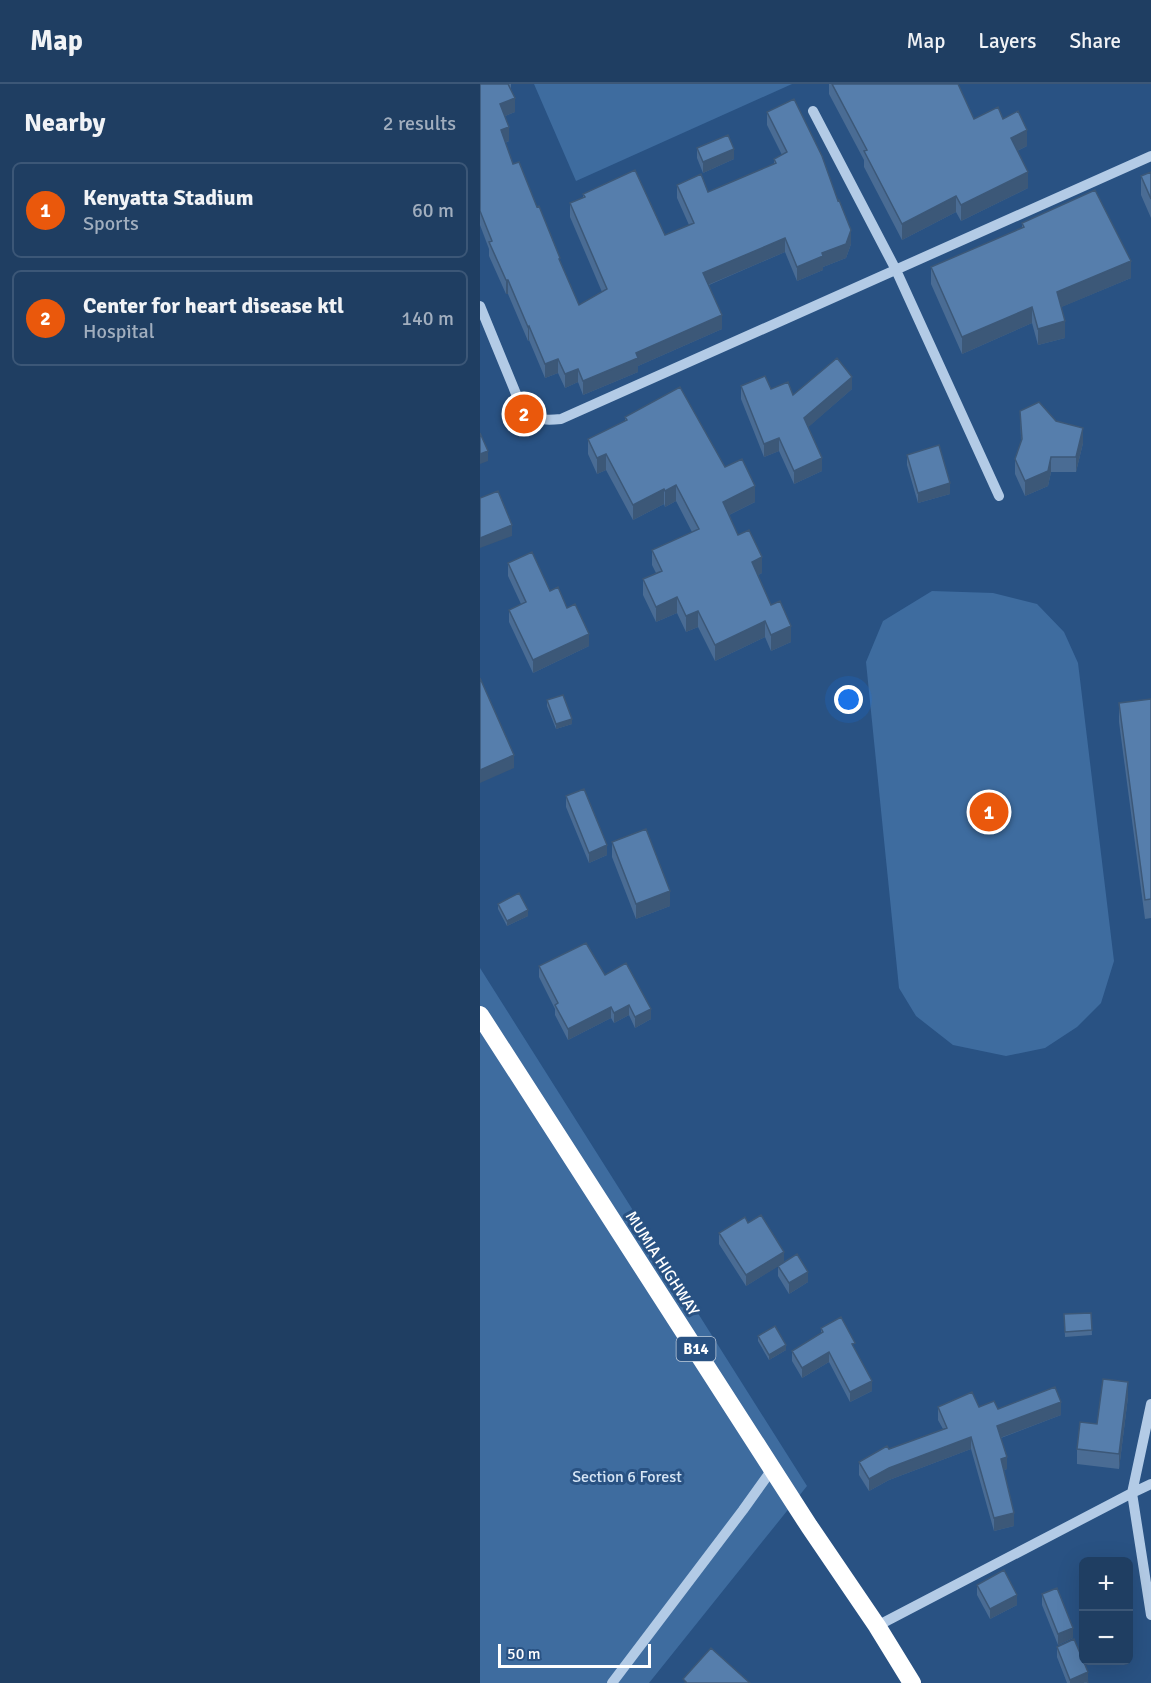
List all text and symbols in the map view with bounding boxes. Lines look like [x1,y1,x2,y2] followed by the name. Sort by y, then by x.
[30,24,83,58] text: Map
[907,28,945,54] text: Map
[978,28,1036,54] text: Layers
[1069,28,1121,54] text: Share
[24,107,105,139] text: Nearby
[383,111,456,136] text: 2 results
[83,184,253,211] text: Kenyatta Stadium
[40,198,51,223] text: 1
[412,198,454,223] text: 60 m
[83,211,139,236] text: Sports
[83,292,344,319] text: Center for heart disease ktl
[40,306,51,331] text: 2
[401,306,454,331] text: 140 m
[83,319,155,344] text: Hospital
[504,392,543,436] pin: 2
[834,685,863,714] your location
[970,790,1008,834] pin: 1
[621,1207,704,1320] street label: MUMIA HIGHWAY
[676,1337,716,1361] road number: B14
[572,1467,682,1487] park label: Section 6 Forest
[1079,1557,1133,1665] map controls
[1079,1557,1133,1611] button: +
[1079,1611,1133,1665] button: −
[498,1641,651,1668] scale bar
[507,1644,541,1664] text: 50 m

